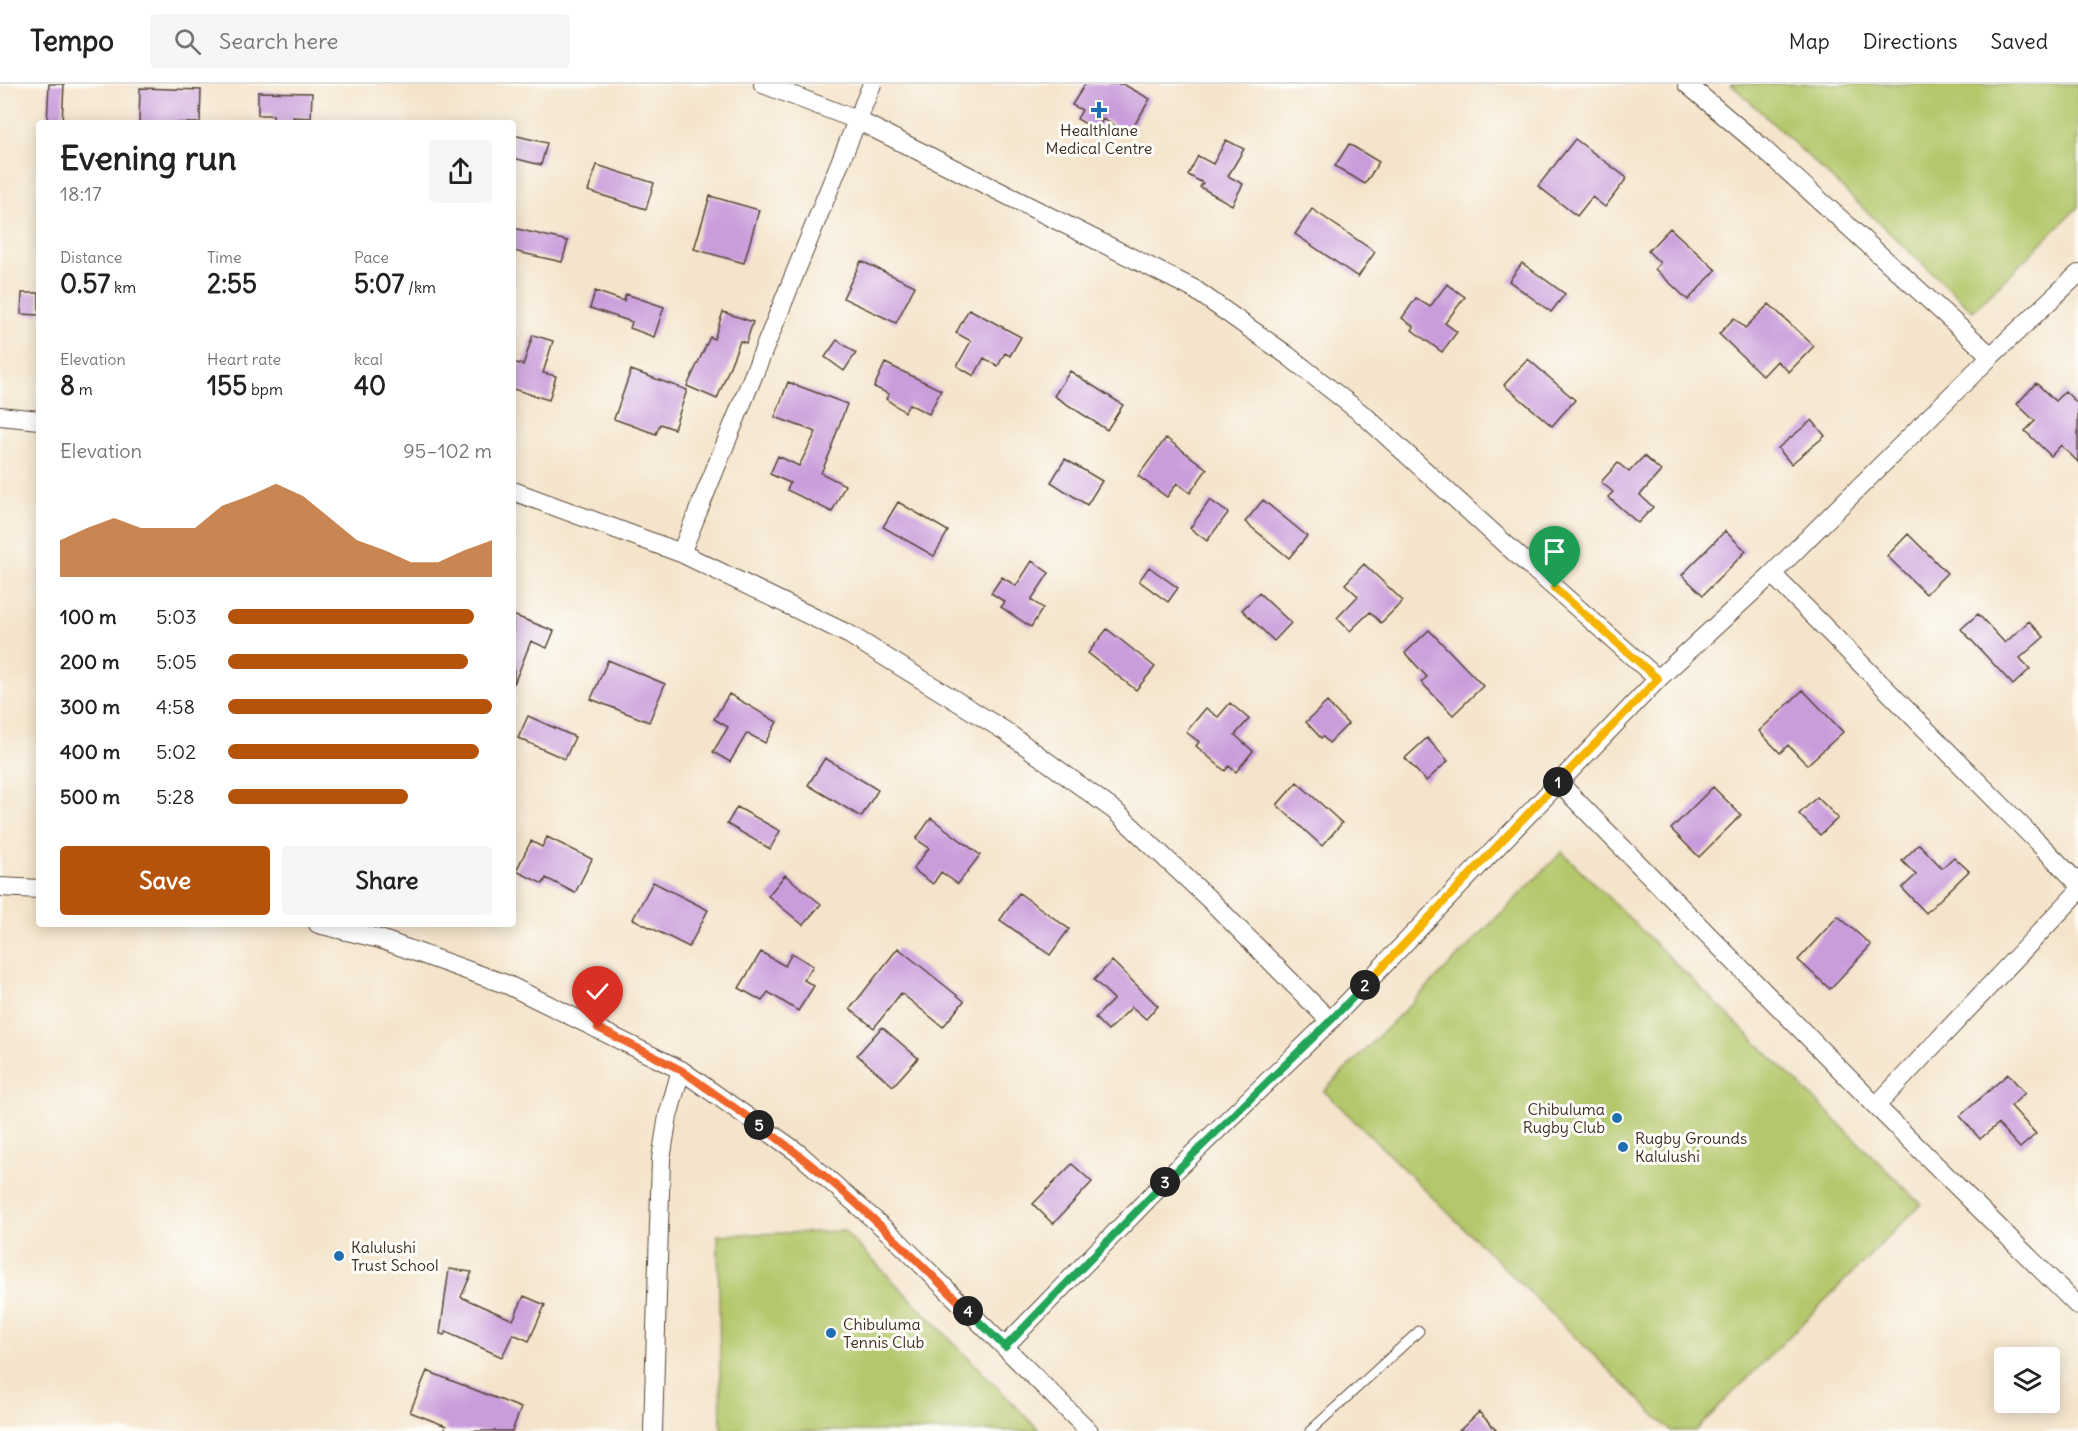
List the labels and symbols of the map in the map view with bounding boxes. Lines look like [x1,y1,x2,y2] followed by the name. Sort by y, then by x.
[1090,101,1108,119] marker: Healthlane Medical Centre
[1046,120,1152,158] place label: Healthlane Medical Centre
[1529,526,1580,588] pin
[1543,767,1573,797] pin: 1
[572,966,623,1028] pin
[1350,970,1380,1000] pin: 2
[1523,1099,1605,1137] place label: Chibuluma Rugby Club
[744,1110,774,1140] pin: 5
[1610,1111,1624,1125] marker: Chibuluma Rugby Club
[1635,1128,1747,1166] place label: Rugby Grounds Kalulushi
[1616,1140,1630,1154] marker: Rugby Grounds Kalulushi
[1150,1167,1180,1197] pin: 3
[351,1237,438,1275] place label: Kalulushi Trust School
[332,1249,346,1263] marker: Kalulushi Trust School
[953,1296,983,1326] pin: 4
[843,1314,925,1352] place label: Chibuluma Tennis Club
[824,1326,838,1340] marker: Chibuluma Tennis Club

